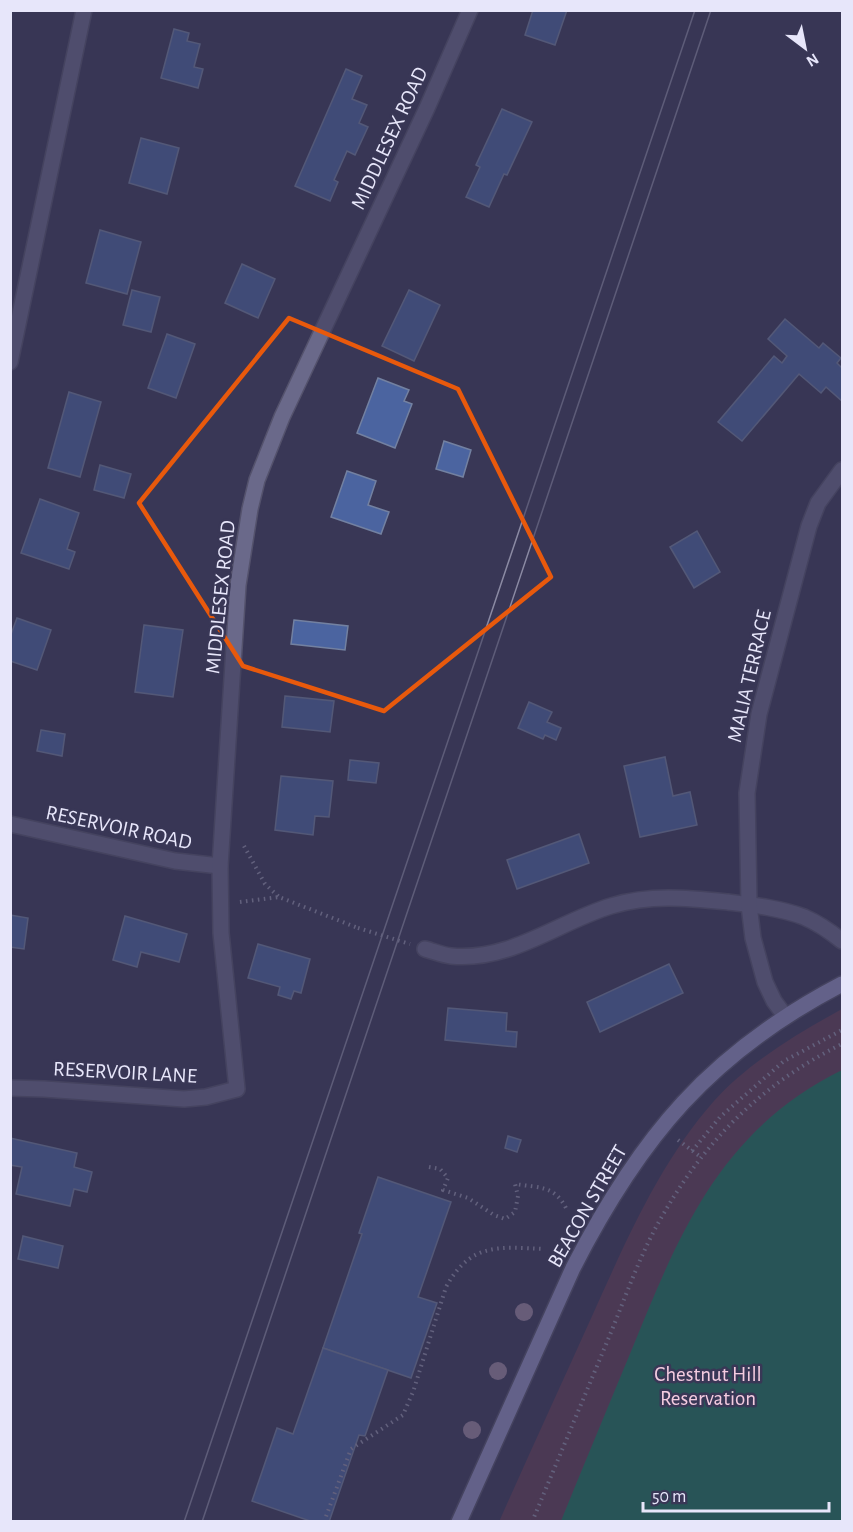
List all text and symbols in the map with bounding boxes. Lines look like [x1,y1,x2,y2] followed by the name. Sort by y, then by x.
[775,18,835,78] north arrow
[803,50,821,70] text: N
[347,64,432,213] street label: MIDDLESEX ROAD
[202,519,239,675] street label: MIDDLESEX ROAD
[724,608,775,744] street label: MALIA TERRACE
[44,802,194,853] street label: RESERVOIR ROAD
[53,1058,197,1087] street label: RESERVOIR LANE
[544,1142,631,1271] street label: BEACON STREET
[654,1364,762,1409] park label: Chestnut Hill Reservation
[643,1475,829,1513] scale bar
[652,1488,686,1506] text: 50 m

